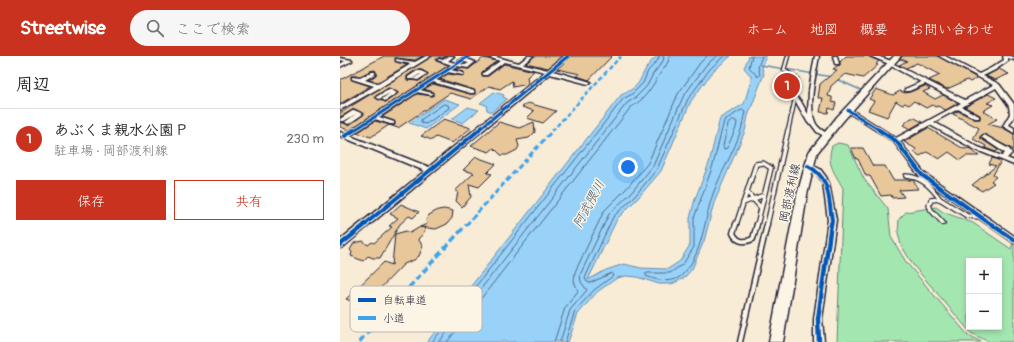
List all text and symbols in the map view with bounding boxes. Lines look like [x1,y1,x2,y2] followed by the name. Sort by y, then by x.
[130,10,410,46] search box
[20,16,106,40] text: Streetwise
[144,17,166,39] icon: search
[176,20,251,39] text: ここで検索
[747,21,788,38] text: ホーム
[810,21,838,38] text: 地図
[860,21,888,38] text: 概要
[910,21,994,38] text: お問い合わせ
[774,71,800,101] pin: 1
[16,74,50,95] text: 周辺
[54,121,189,140] text: あぶくま親水公園Ｐ
[26,131,32,147] text: 1
[287,131,324,147] text: 230 m
[54,143,168,159] text: 駐車場 · 岡部渡利線
[618,157,638,177] your location
[776,162,804,224] street label: 岡部渡利線
[570,177,608,231] water label: 阿武隈川
[16,180,166,220] button: 保存
[174,180,324,220] button: 共有
[966,258,1002,330] map controls
[966,258,1002,294] button: +
[350,286,482,332] legend
[383,294,427,307] text: 自転車道
[966,294,1002,330] button: −
[383,312,405,325] text: 小道

